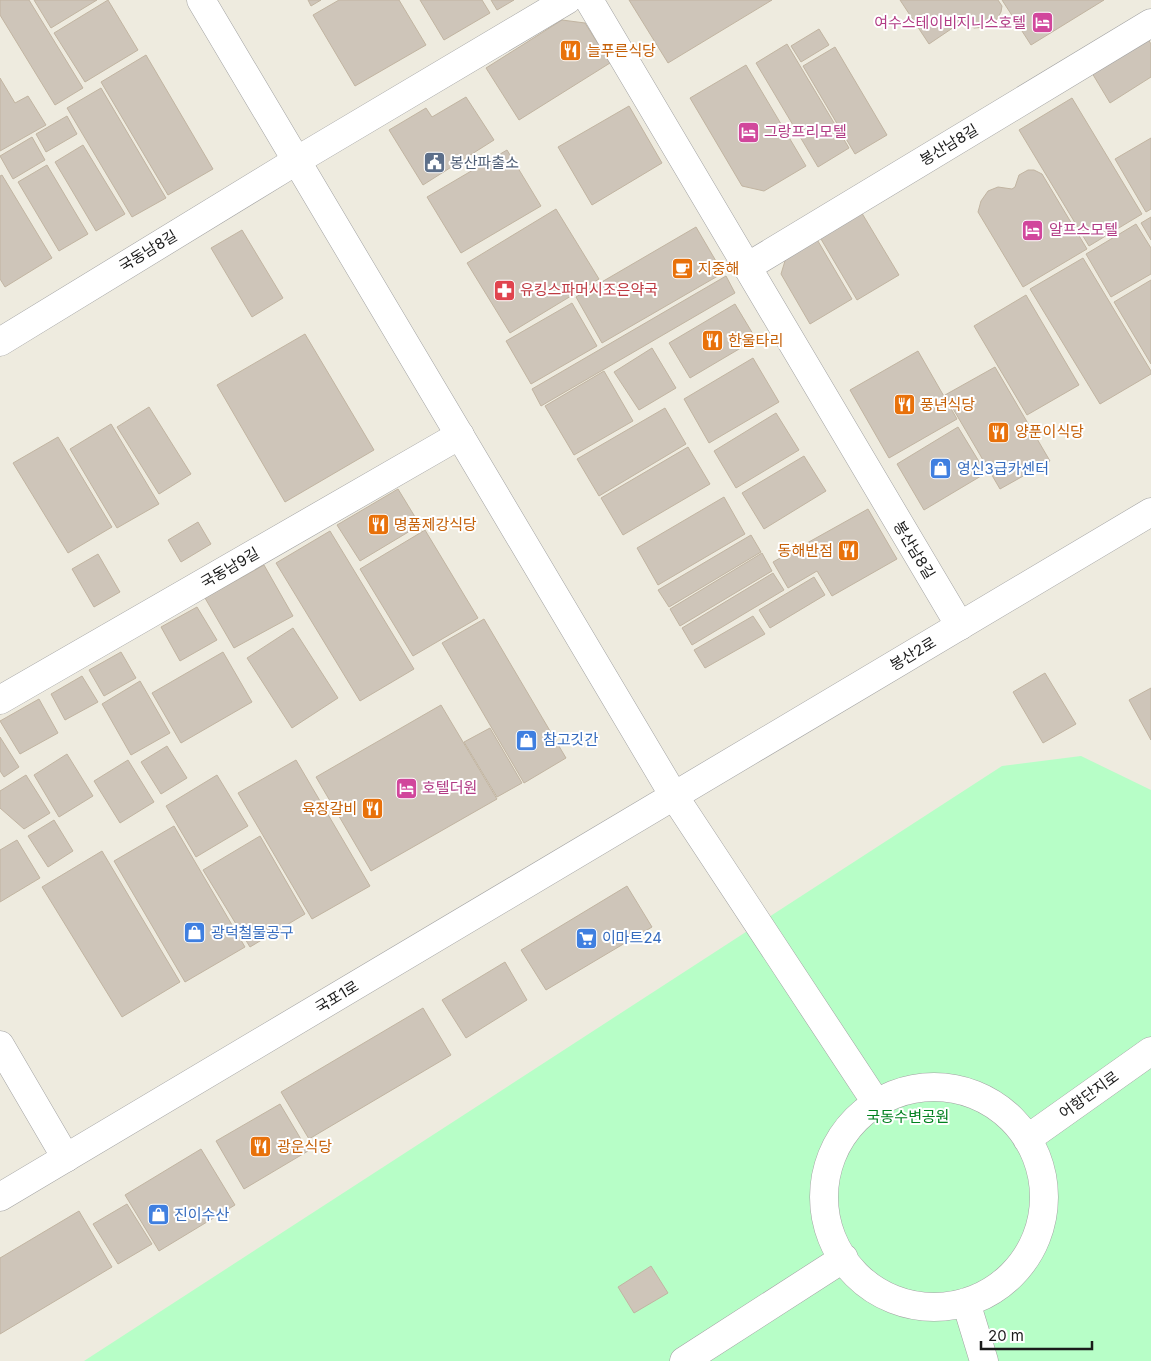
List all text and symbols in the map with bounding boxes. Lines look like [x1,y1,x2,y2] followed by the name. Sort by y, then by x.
[1030,11,1054,35] hotel icon: 여수스테이비지니스호텔
[874,13,1026,32] place label: 여수스테이비지니스호텔
[559,39,583,63] restaurant icon: 늘푸른식당
[587,41,656,60] place label: 늘푸른식당
[736,120,760,144] hotel icon: 그랑프리모텔
[916,120,981,169] street label: 봉산남8길
[764,122,847,141] place label: 그랑프리모텔
[422,151,446,175] public building icon: 봉산파출소
[450,153,519,172] place label: 봉산파출소
[1021,218,1045,242] hotel icon: 알프스모텔
[1049,220,1118,239] place label: 알프스모텔
[115,226,180,275] street label: 국동남8길
[670,257,694,281] cafe icon: 지중해
[698,259,739,278] place label: 지중해
[492,278,516,302] pharmacy icon: 유킹스파머시조은약국
[520,280,658,299] place label: 유킹스파머시조은약국
[700,329,724,353] restaurant icon: 한울타리
[728,331,783,350] place label: 한울타리
[892,393,916,417] restaurant icon: 풍년식당
[920,395,975,414] place label: 풍년식당
[987,420,1011,444] restaurant icon: 양푼이식당
[1015,422,1084,441] place label: 양푼이식당
[929,457,953,481] shop icon: 영신3급카센터
[957,459,1049,478] place label: 영신3급카센터
[366,513,390,537] restaurant icon: 명품제강식당
[394,515,477,534] place label: 명품제강식당
[890,517,939,582] street label: 봉산남8길
[837,539,861,563] restaurant icon: 동해반점
[778,541,833,560] place label: 동해반점
[197,543,262,592] street label: 국동남9길
[886,632,939,675] street label: 봉산2로
[515,728,539,752] shop icon: 참고깃간
[543,730,598,749] place label: 참고깃간
[394,776,418,800] hotel icon: 호텔더원
[422,778,477,797] place label: 호텔더원
[361,797,385,821] restaurant icon: 육장갈비
[302,799,357,818] place label: 육장갈비
[183,921,207,945] shop icon: 광덕철물공구
[211,923,294,942] place label: 광덕철물공구
[574,926,598,950] supermarket icon: 이마트24
[602,928,662,947] place label: 이마트24
[311,976,362,1017] street label: 국포1로
[1055,1067,1122,1123] street label: 어항단지로
[867,1107,949,1126] park label: 국동수변공원
[249,1135,273,1159] restaurant icon: 광운식당
[277,1137,332,1156] place label: 광운식당
[146,1203,170,1227] shop icon: 진이수산
[174,1205,229,1224] place label: 진이수산
[981,1318,1092,1350] scale bar
[988,1326,1024,1345] text: 20 m

